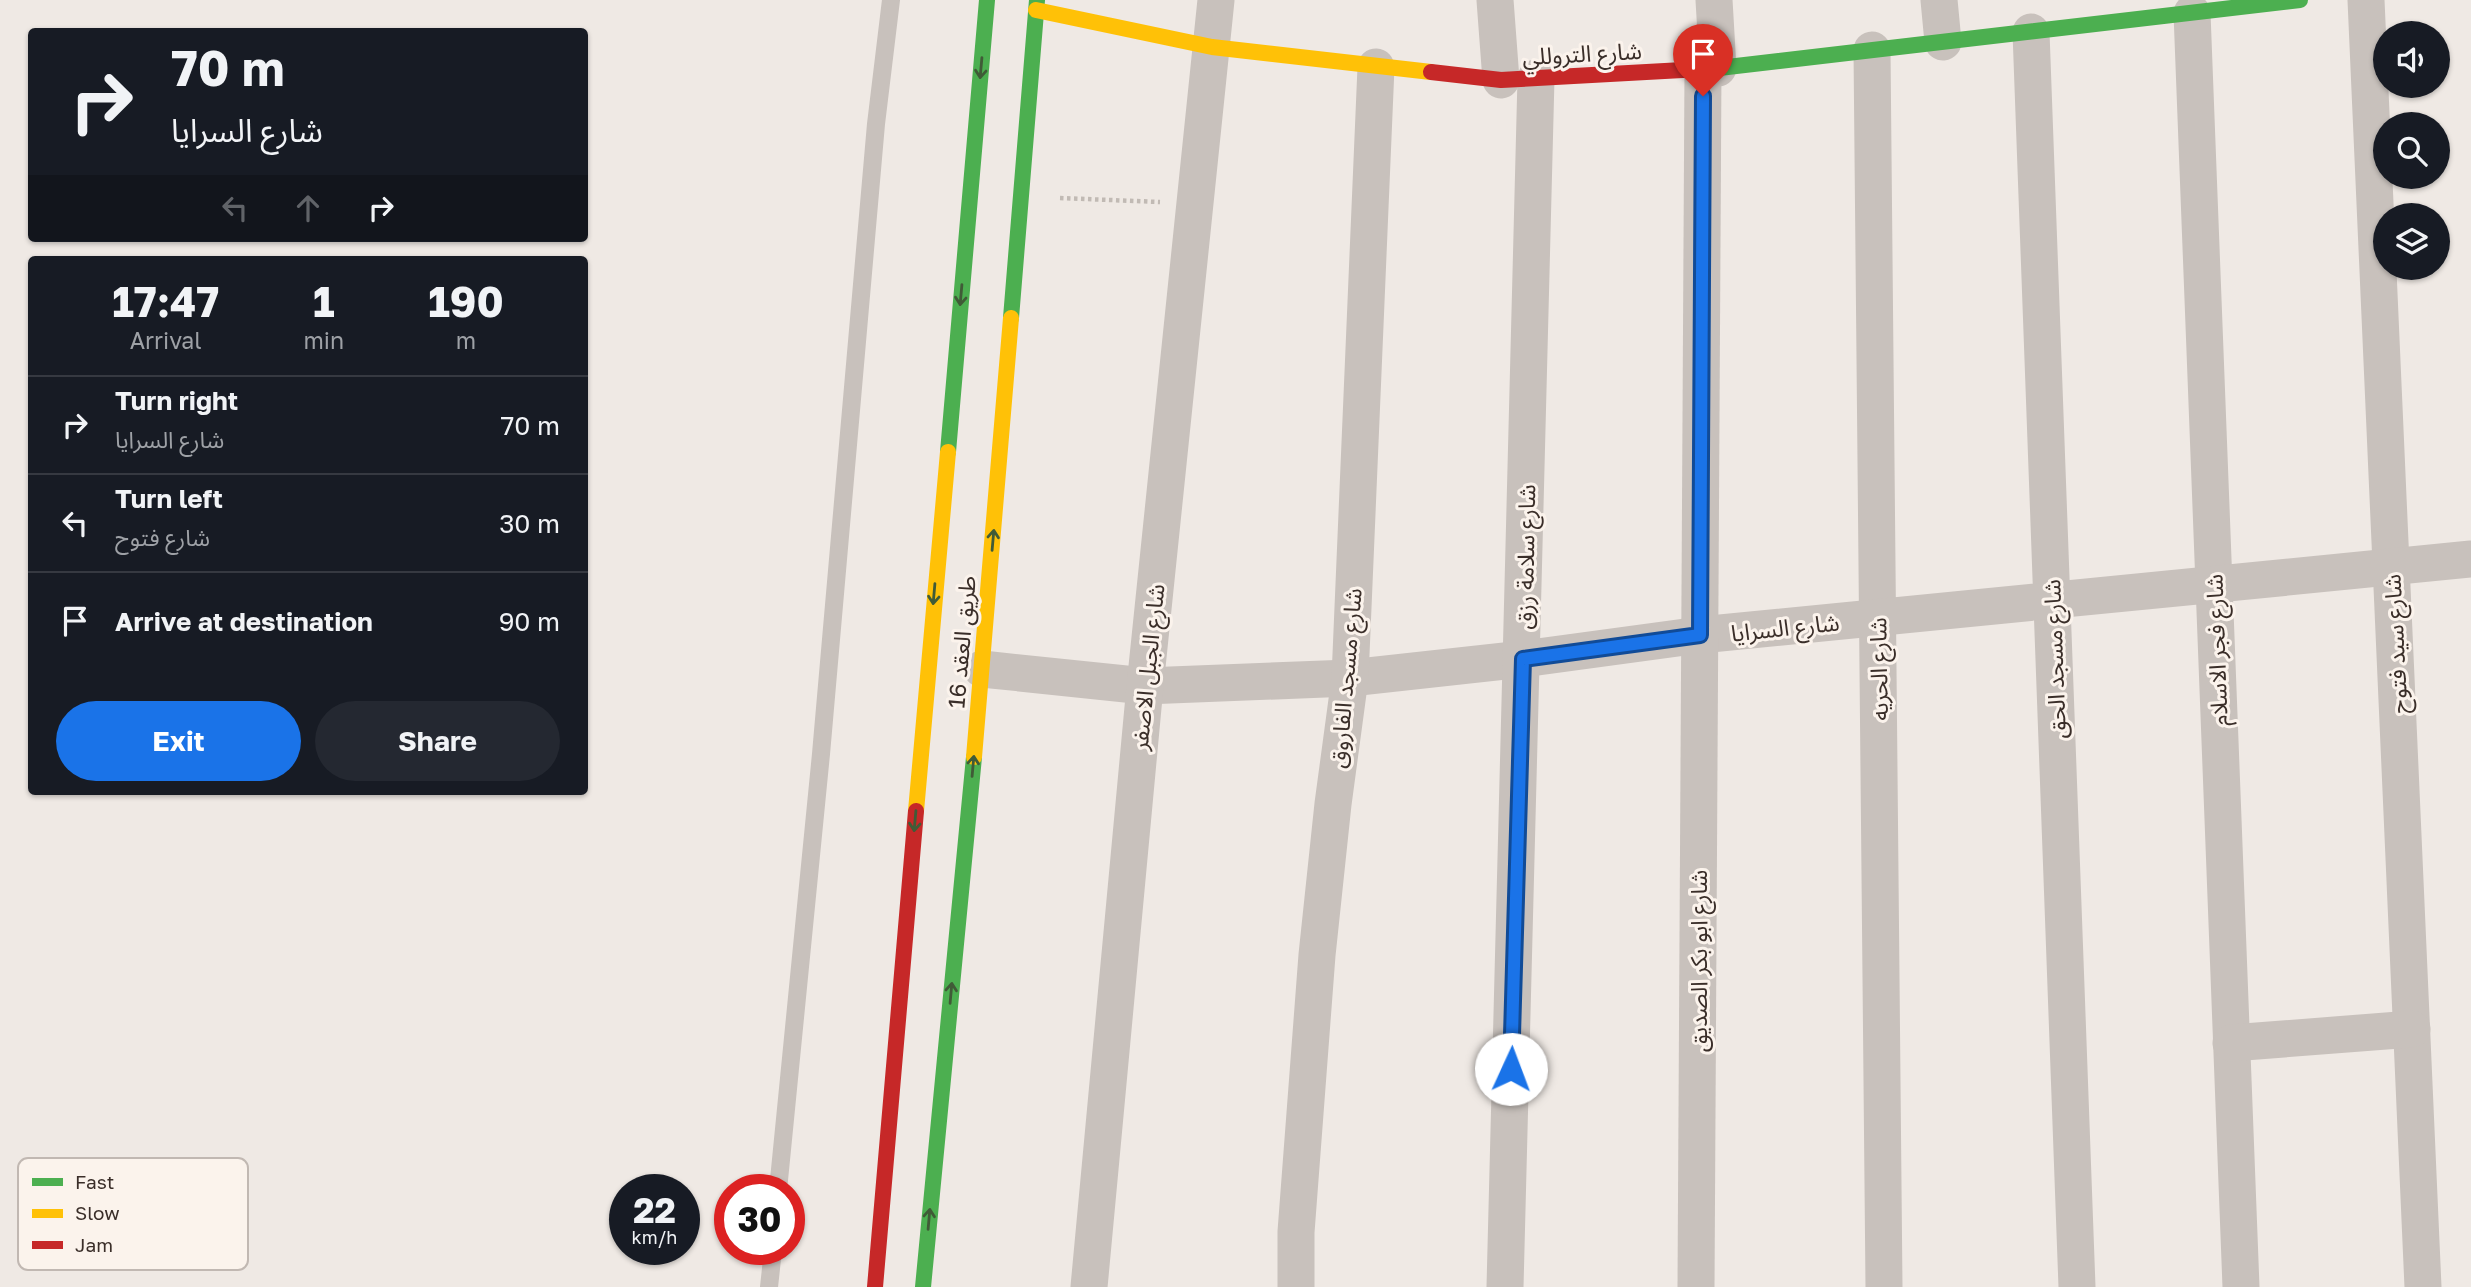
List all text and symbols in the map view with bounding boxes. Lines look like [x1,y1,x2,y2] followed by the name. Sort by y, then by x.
[2373,21,2450,280] map controls
[2373,21,2450,98] button: sound
[1673,24,1733,96] pin
[1684,35,1722,73] icon: arrive
[1521,36,1643,74] street label: شارع التروللي
[171,38,285,97] text: 70 m
[56,56,147,147] icon: right
[974,56,987,79] one-way arrow
[171,111,323,149] text: شارع السرايا
[2373,112,2450,189] button: search
[216,189,254,227] icon: left
[289,189,327,227] icon: ahead
[362,189,400,227] icon: right
[2373,203,2450,280] button: layers
[112,276,219,326] text: 17:47
[313,276,335,326] text: 1
[428,276,504,326] text: 190
[954,283,967,305] one-way arrow
[130,326,202,354] text: Arrival
[303,326,344,354] text: min
[456,326,476,354] text: m
[115,385,238,416] text: Turn right
[56,406,94,444] icon: right
[501,410,560,441] text: 70 m
[115,425,224,453] text: شارع السرايا
[115,483,223,514] text: Turn left
[1510,484,1544,630] street label: شارع سلامة رزق
[56,504,94,542] icon: left
[499,508,560,539] text: 30 m
[115,523,210,551] text: شارع فتوح
[987,529,1000,551] one-way arrow
[2199,573,2238,727] street label: شارع فجر الاسلام
[2377,573,2417,714] street label: شارع سيد فتوح
[941,574,982,710] street label: طريق العقد 16
[2037,579,2075,739] street label: شارع مسجد الحق
[1124,582,1174,753] street label: شارع الجبل الاصفر
[927,583,940,605] one-way arrow
[1323,587,1371,770] street label: شارع مسجد الفاروق
[56,602,94,640] icon: arrive
[115,606,373,637] text: Arrive at destination
[499,606,560,637] text: 90 m
[1729,607,1841,651] street label: شارع السرايا
[1863,617,1897,721] street label: شارع الحريه
[56,701,301,781] button: Exit
[315,701,560,781] button: Share
[966,755,979,778] one-way arrow
[908,809,921,832] one-way arrow
[1684,870,1716,1052] street label: شارع ابو بكر الصديق
[945,982,958,1004] one-way arrow
[1474,1032,1548,1106] position arrow
[18,1158,248,1270] legend
[75,1170,114,1193] text: Fast
[714,1174,805,1265] speed limit sign: 30
[633,1189,676,1231] text: 22
[75,1201,120,1224] text: Slow
[923,1208,936,1231] one-way arrow
[632,1226,677,1248] text: km/h
[75,1233,113,1256] text: Jam

